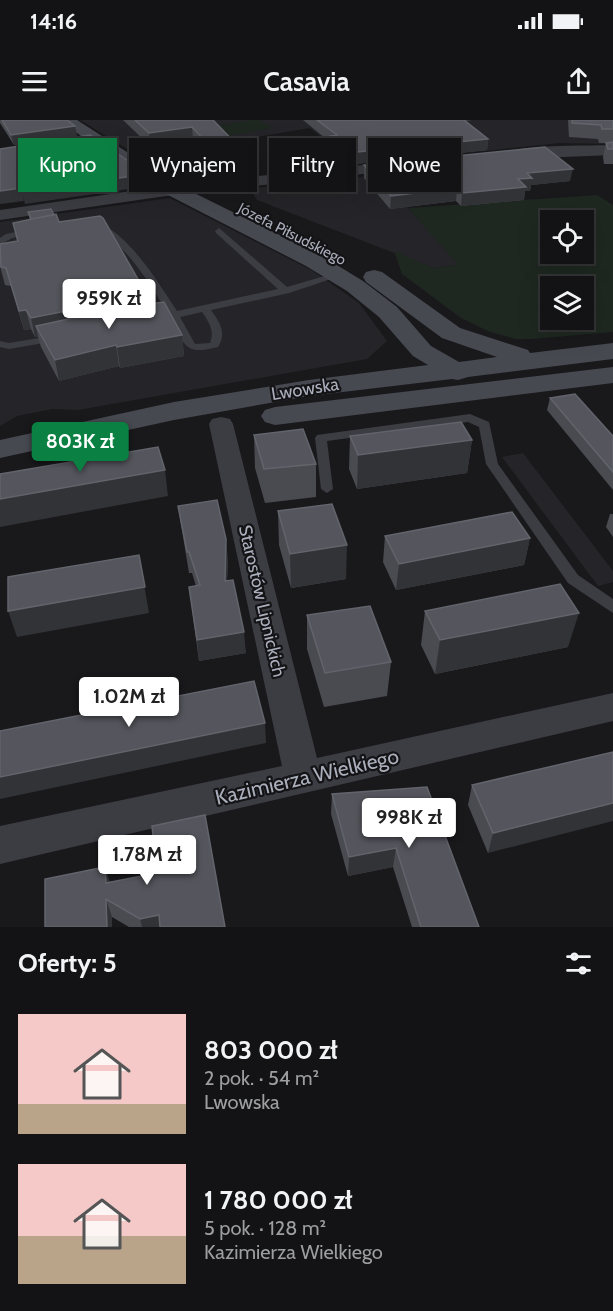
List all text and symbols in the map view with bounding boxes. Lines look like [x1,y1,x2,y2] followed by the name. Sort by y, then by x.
[30,8,77,35] text: 14:16
[18,65,51,98] icon: menu
[263,65,350,98] text: Casavia
[562,65,595,98] icon: share
[18,138,117,192] chip: Kupno
[129,138,257,192] chip: Wynajem
[269,138,356,192] chip: Filtry
[368,138,461,192] chip: Nowe
[234,199,349,269] street label: Józefa Piłsudskiego
[540,210,594,330] map controls
[540,210,594,264] button: locate
[540,276,594,330] button: layers
[54,279,164,330] pin: 959K zł
[77,286,141,310] text: 959K zł
[270,373,341,405] street label: Lwowska
[25,422,135,473] pin: 803K zł
[46,429,114,453] text: 803K zł
[234,523,290,679] street label: Starostów Lipnickich
[67,677,191,728] pin: 1.02M zł
[93,684,165,708] text: 1.02M zł
[213,743,401,810] street label: Kazimierza Wielkiego
[354,798,464,849] pin: 998K zł
[376,805,442,829] text: 998K zł
[85,835,209,886] pin: 1.78M zł
[112,842,182,866] text: 1.78M zł
[18,947,117,979] text: Oferty: 5
[562,947,595,980] icon: filters
[204,1034,338,1066] text: 803 000 zł
[66,1038,138,1110] icon: home
[204,1066,319,1090] text: 2 pok. · 54 m²
[204,1090,280,1114] text: Lwowska
[204,1184,353,1216] text: 1 780 000 zł
[66,1188,138,1260] icon: home
[204,1216,326,1240] text: 5 pok. · 128 m²
[204,1240,383,1264] text: Kazimierza Wielkiego

